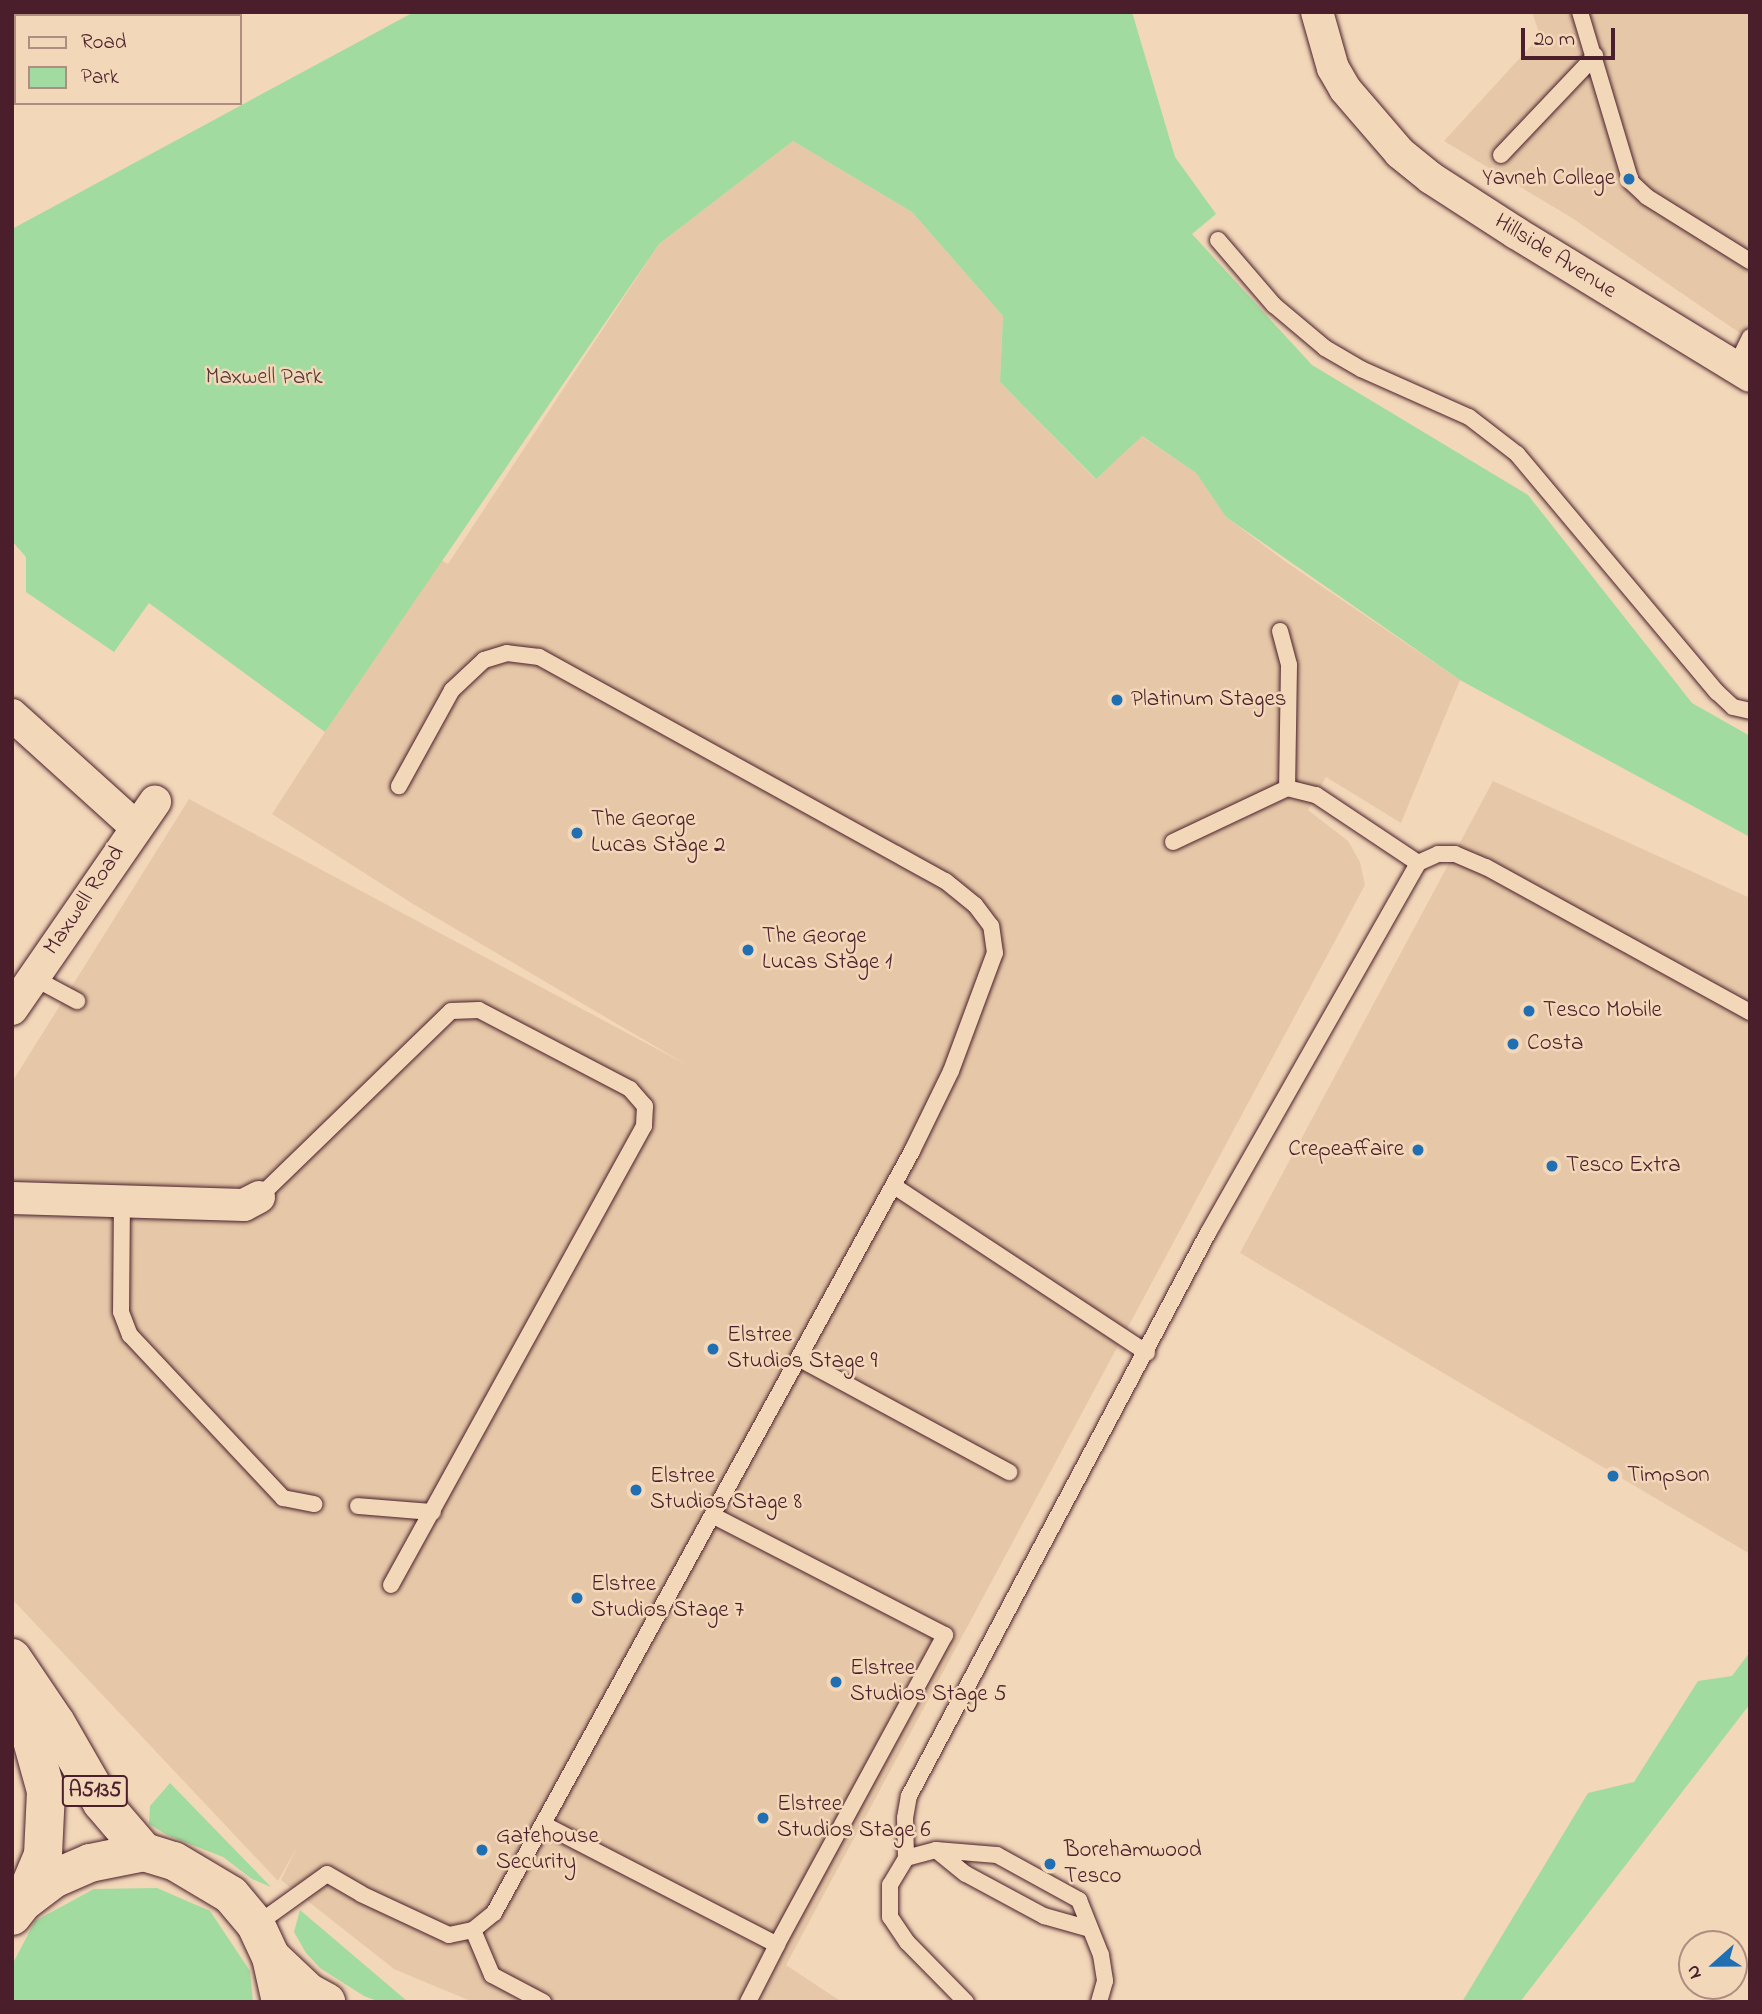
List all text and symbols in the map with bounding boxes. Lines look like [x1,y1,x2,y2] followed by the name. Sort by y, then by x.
[14,14,242,105] legend
[1524,14,1618,58] scale bar
[1534,25,1575,55] text: 20 m
[81,28,127,58] text: Road
[81,63,119,93] text: Park
[1482,165,1615,193] place label: Yavneh College
[1621,171,1637,187] marker: Yavneh College
[1489,209,1621,305] street label: Hillside Avenue
[205,364,323,392] park label: Maxwell Park
[1131,686,1286,714] place label: Platinum Stages
[1109,692,1125,708] marker: Platinum Stages
[591,806,725,860] place label: The George Lucas Stage 2
[569,825,585,841] marker: The George Lucas Stage 2
[38,841,132,961] street label: Maxwell Road
[762,923,892,977] place label: The George Lucas Stage 1
[740,942,756,958] marker: The George Lucas Stage 1
[1543,997,1662,1025] place label: Tesco Mobile
[1521,1003,1537,1019] marker: Tesco Mobile
[1527,1030,1583,1058] place label: Costa
[1505,1036,1521,1052] marker: Costa
[1288,1136,1404,1164] place label: Crepeaffaire
[1410,1142,1426,1158] marker: Crepeaffaire
[1566,1152,1681,1180] place label: Tesco Extra
[1544,1158,1560,1174] marker: Tesco Extra
[727,1322,877,1376] place label: Elstree Studios Stage 9
[705,1341,721,1357] marker: Elstree Studios Stage 9
[1627,1462,1710,1490] place label: Timpson
[650,1463,802,1517] place label: Elstree Studios Stage 8
[1605,1468,1621,1484] marker: Timpson
[628,1482,644,1498] marker: Elstree Studios Stage 8
[591,1571,744,1625] place label: Elstree Studios Stage 7
[569,1590,585,1606] marker: Elstree Studios Stage 7
[850,1655,1007,1709] place label: Elstree Studios Stage 5
[828,1674,844,1690] marker: Elstree Studios Stage 5
[62,1774,128,1809] road number: A5135
[777,1791,931,1845] place label: Elstree Studios Stage 6
[755,1810,771,1826] marker: Elstree Studios Stage 6
[496,1823,599,1877] place label: Gatehouse Security
[1064,1837,1202,1891] place label: Borehamwood Tesco
[474,1842,490,1858] marker: Gatehouse Security
[1042,1856,1058,1872] marker: Borehamwood Tesco
[1678,1930,1748,2000] north arrow
[1680,1961,1710,1983] text: N

